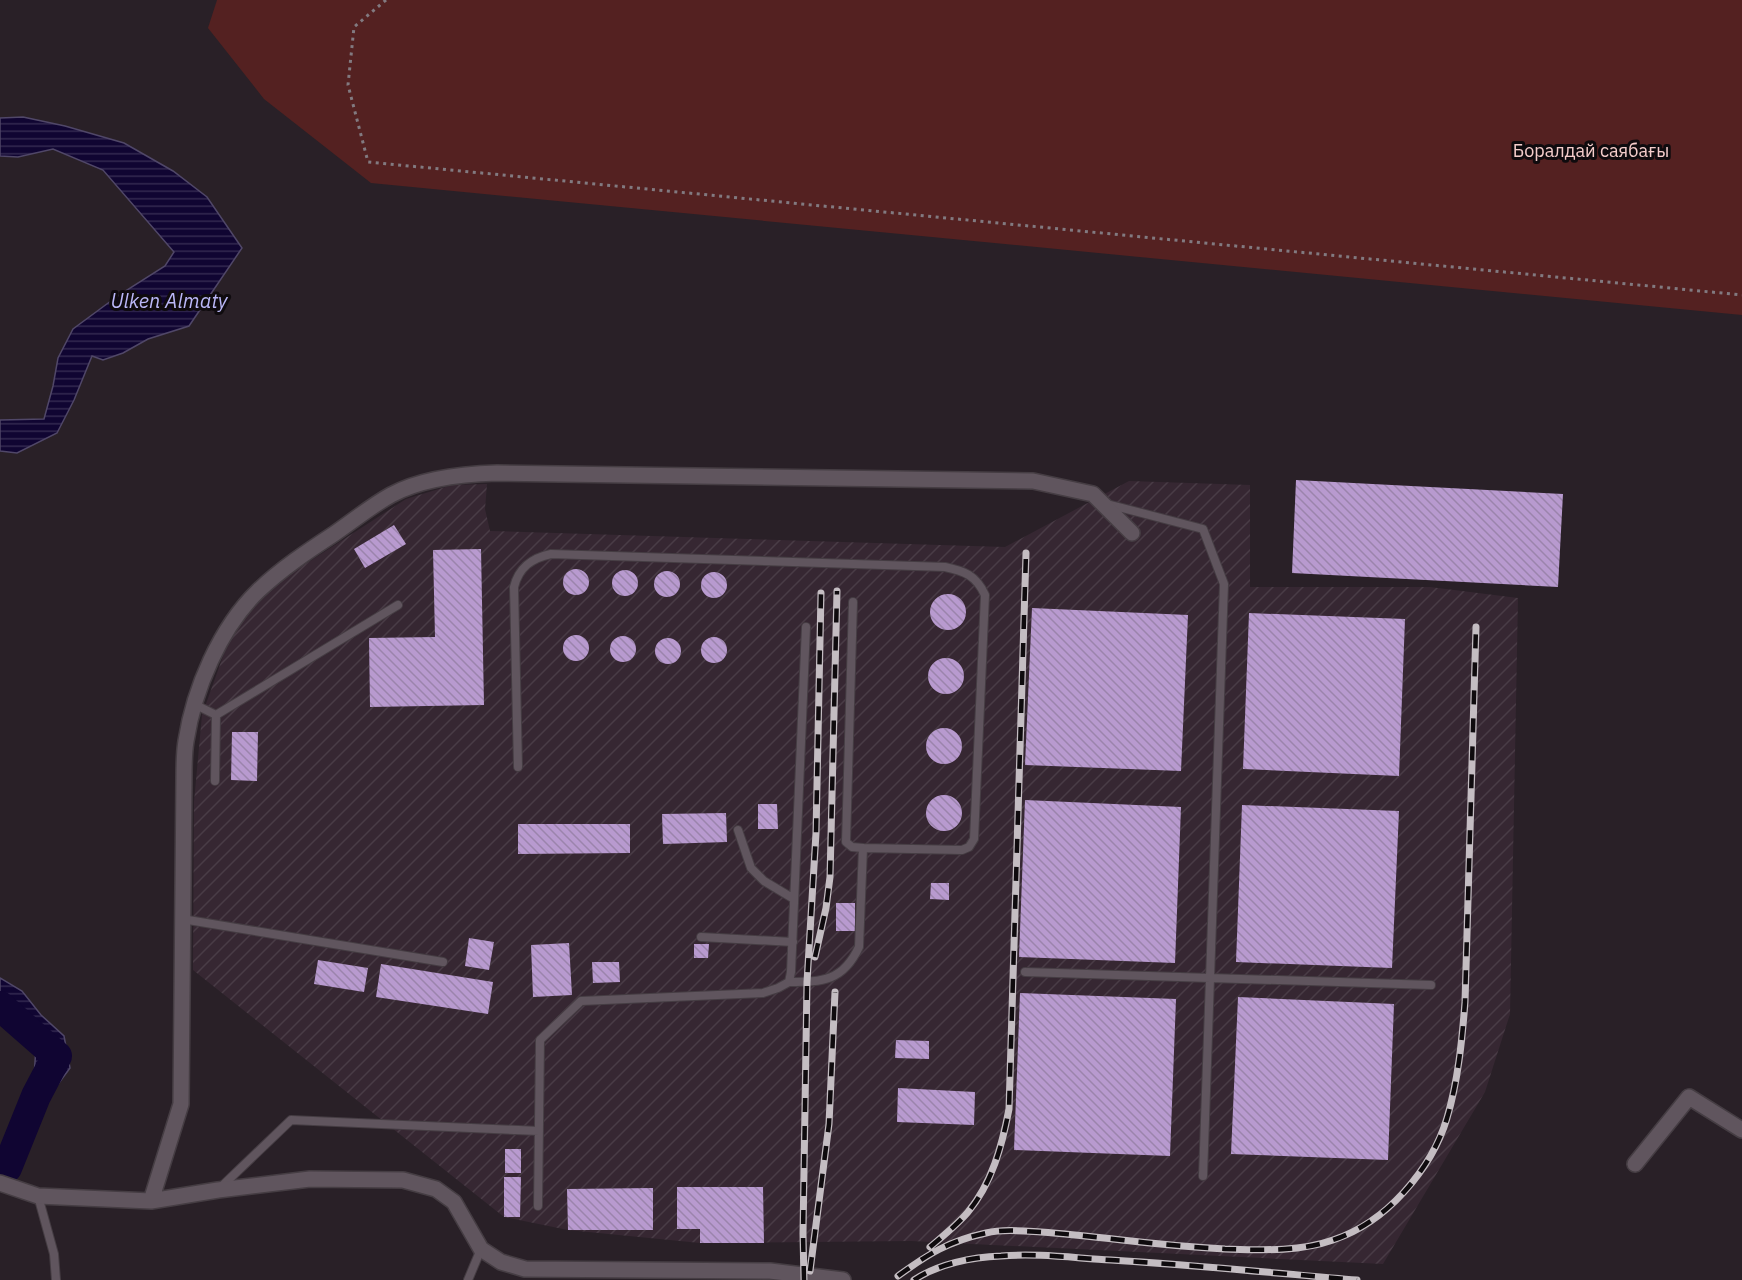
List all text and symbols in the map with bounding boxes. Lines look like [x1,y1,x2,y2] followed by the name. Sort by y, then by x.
[1513,139,1669,162] park label: Боралдай саябағы
[110,287,229,314] water label: Ulken Almaty

